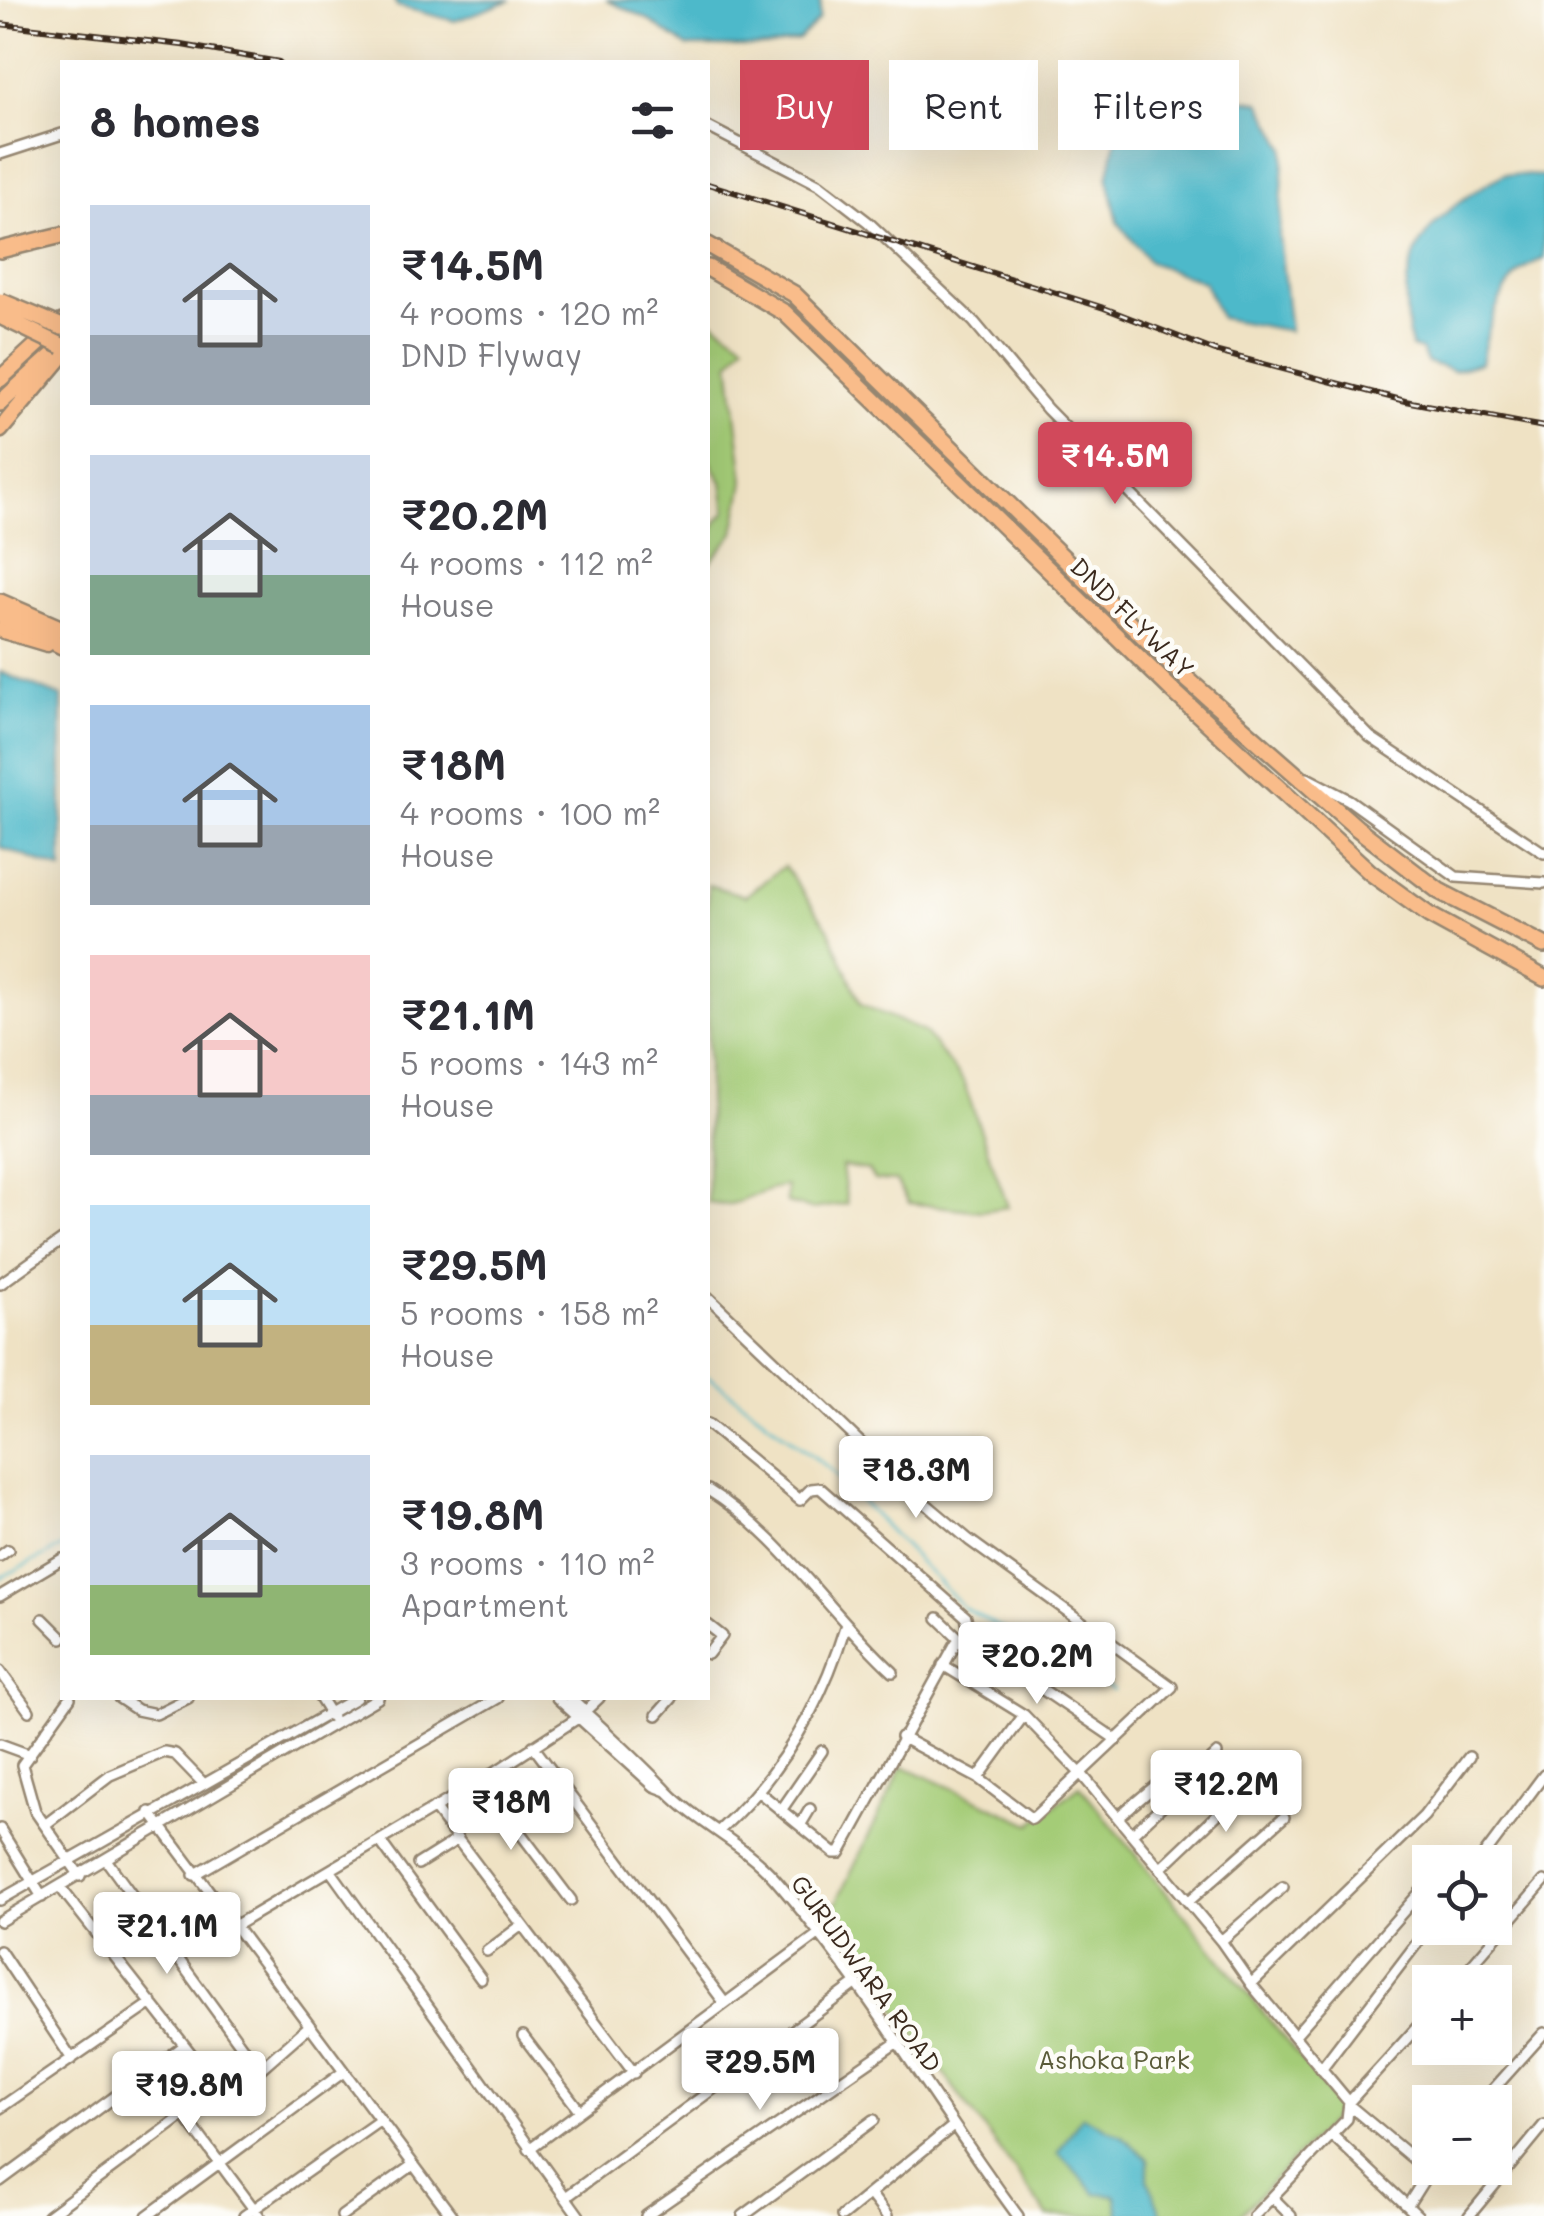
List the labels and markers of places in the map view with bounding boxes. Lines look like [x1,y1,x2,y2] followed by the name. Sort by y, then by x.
[1034,422,1196,507] pin: ₹14.5M
[835,1436,997,1521] pin: ₹18.3M
[956,1622,1118,1707] pin: ₹20.2M
[1145,1750,1307,1835] pin: ₹12.2M
[452,1768,570,1853] pin: ₹18M
[86,1892,248,1977] pin: ₹21.1M
[679,2028,841,2113] pin: ₹29.5M
[108,2051,270,2136] pin: ₹19.8M

